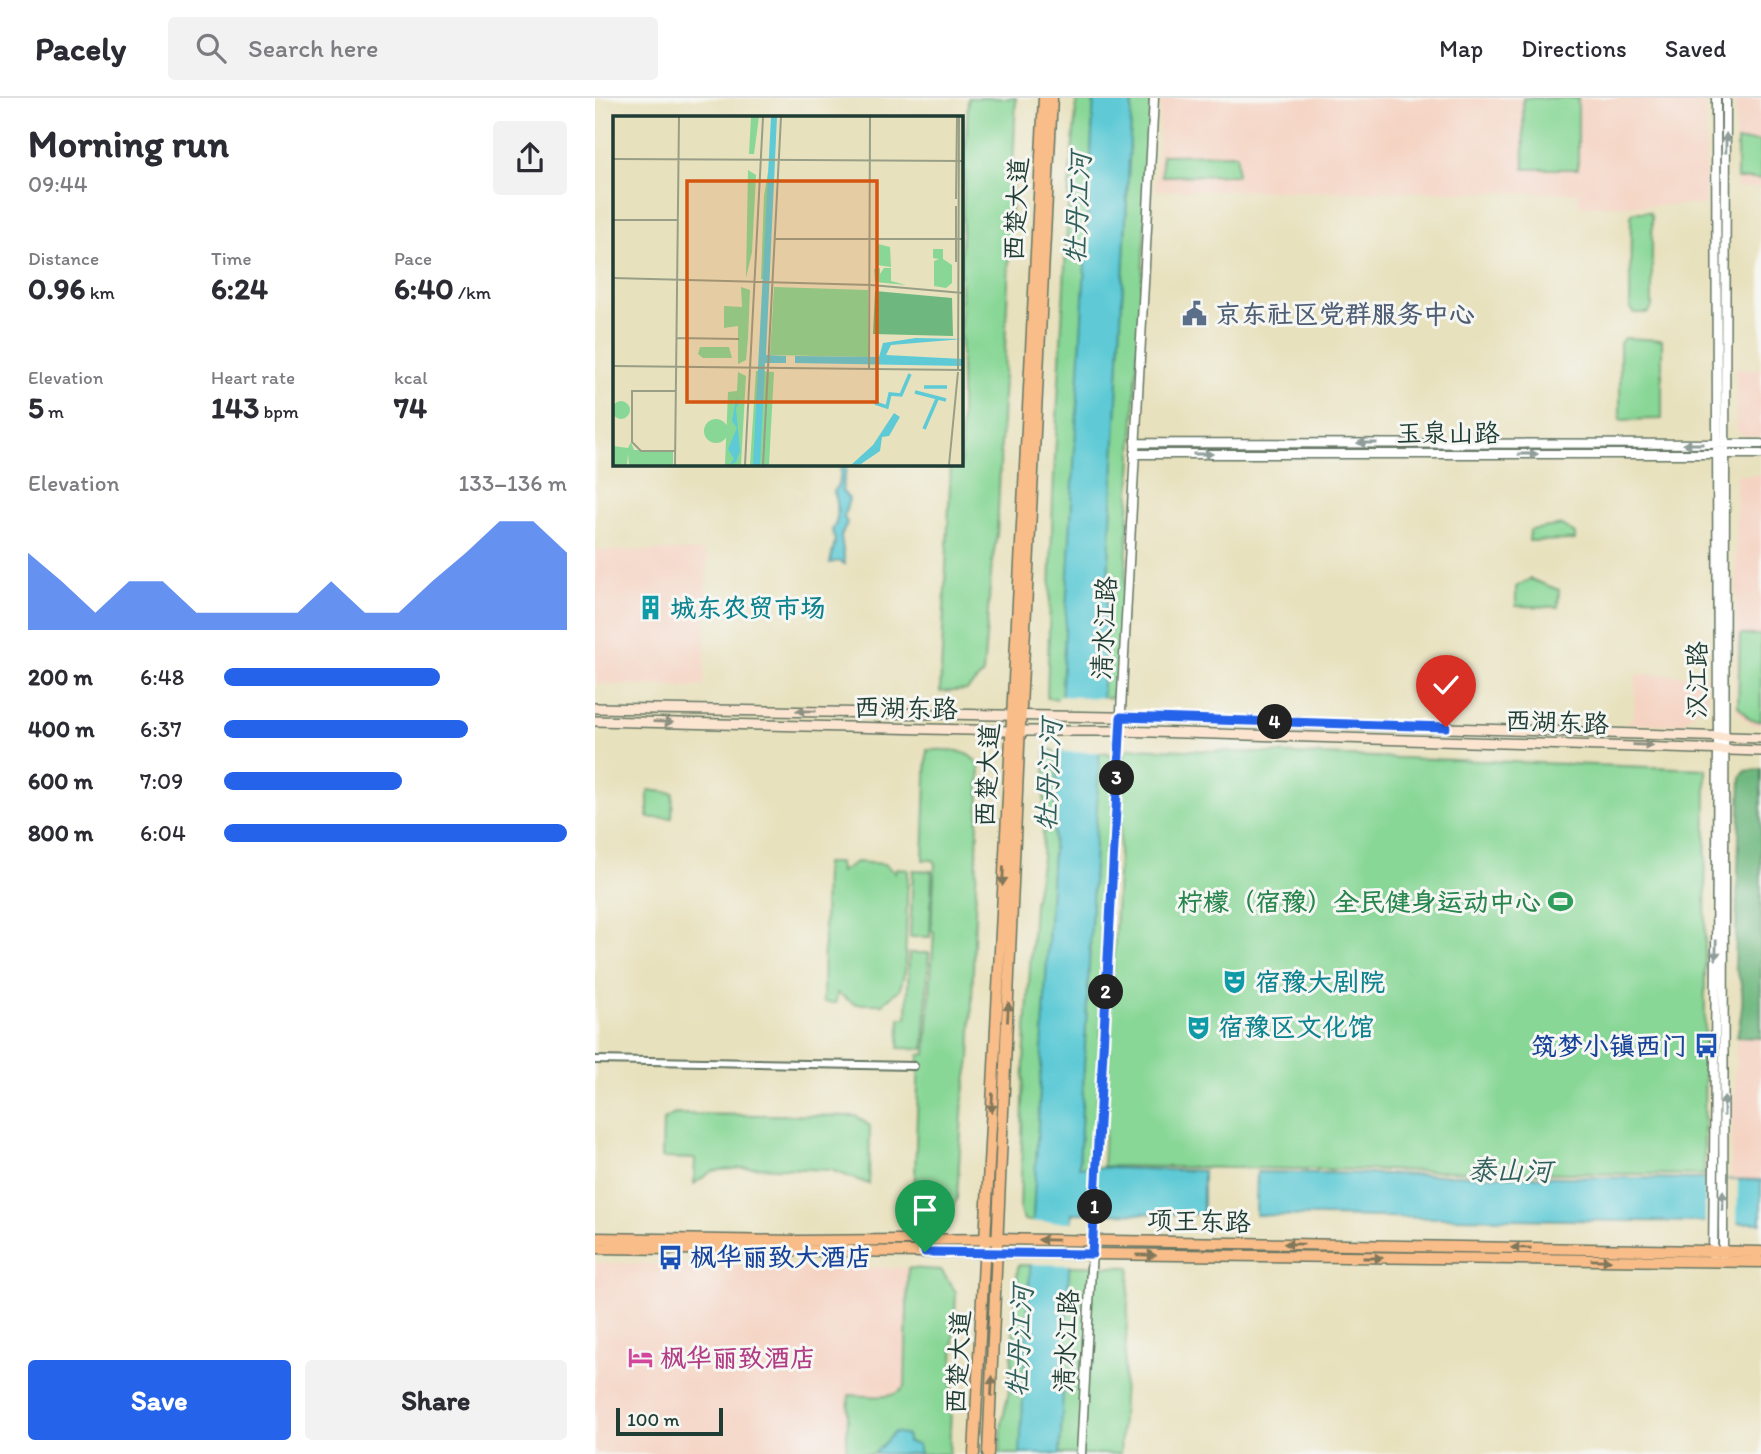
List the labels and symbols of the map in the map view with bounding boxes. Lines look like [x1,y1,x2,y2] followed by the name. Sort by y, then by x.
[613,116,963,466] inset map
[1720,132,1732,154] one-way arrow
[1057,147,1097,265] water label: 牡丹江河
[997,156,1035,262] street label: 西楚大道
[1215,298,1475,330] place label: 京东社区党群服务中心
[1181,300,1209,328] public building icon: 京东社区党群服务中心
[1396,417,1500,449] street label: 玉泉山路
[1356,437,1378,449] one-way arrow
[1682,438,1704,450] one-way arrow
[1192,448,1214,460] one-way arrow
[1517,448,1539,460] one-way arrow
[1085,575,1123,681] street label: 清水江路
[670,592,826,624] place label: 城东农贸市场
[636,594,664,622] building icon: 城东农贸市场
[1681,641,1713,719] street label: 汉江路
[1416,655,1476,727] pin
[854,691,958,725] street label: 西湖东路
[1257,704,1293,740] pin: 4
[1504,704,1610,740] street label: 西湖东路
[795,706,817,717] one-way arrow
[1028,714,1068,832] water label: 牡丹江河
[652,717,674,728] one-way arrow
[968,722,1006,828] street label: 西楚大道
[1632,740,1654,751] one-way arrow
[1099,760,1135,796] pin: 3
[998,865,1009,887] one-way arrow
[1177,886,1541,918] place label: 柠檬（宿豫）全民健身运动中心
[1547,888,1575,916] sports icon: 柠檬（宿豫）全民健身运动中心
[1710,939,1722,961] one-way arrow
[1255,966,1385,998] place label: 宿豫大剧院
[1221,968,1249,996] theatre icon: 宿豫大剧院
[1089,974,1123,1010] pin: 2
[1002,1000,1013,1022] one-way arrow
[1218,1011,1374,1043] place label: 宿豫区文化馆
[1184,1013,1212,1041] theatre icon: 宿豫区文化馆
[1531,1030,1687,1062] place label: 筑梦小镇西门
[1693,1032,1721,1060] bus stop icon: 筑梦小镇西门
[986,1092,997,1114] one-way arrow
[1718,1094,1730,1116] one-way arrow
[1468,1152,1556,1188] water label: 泰山河
[895,1180,955,1252] pin
[1077,1190,1113,1224] pin: 1
[1717,1190,1729,1212] one-way arrow
[1147,1204,1251,1238] street label: 项王东路
[1036,1234,1058,1245] one-way arrow
[1283,1238,1305,1250] one-way arrow
[690,1241,872,1273] place label: 枫华丽致大酒店
[1510,1242,1532,1254] one-way arrow
[656,1243,684,1271] bus stop icon: 枫华丽致大酒店
[1135,1249,1157,1261] one-way arrow
[1362,1252,1384,1264] one-way arrow
[1590,1254,1612,1266] one-way arrow
[999,1280,1039,1398] water label: 牡丹江河
[1047,1288,1085,1394] street label: 清水江路
[939,1309,977,1415] street label: 西楚大道
[660,1342,816,1374] place label: 枫华丽致酒店
[626,1344,654,1372] hotel icon: 枫华丽致酒店
[986,1375,997,1397] one-way arrow
[616,1405,723,1437] scale bar

